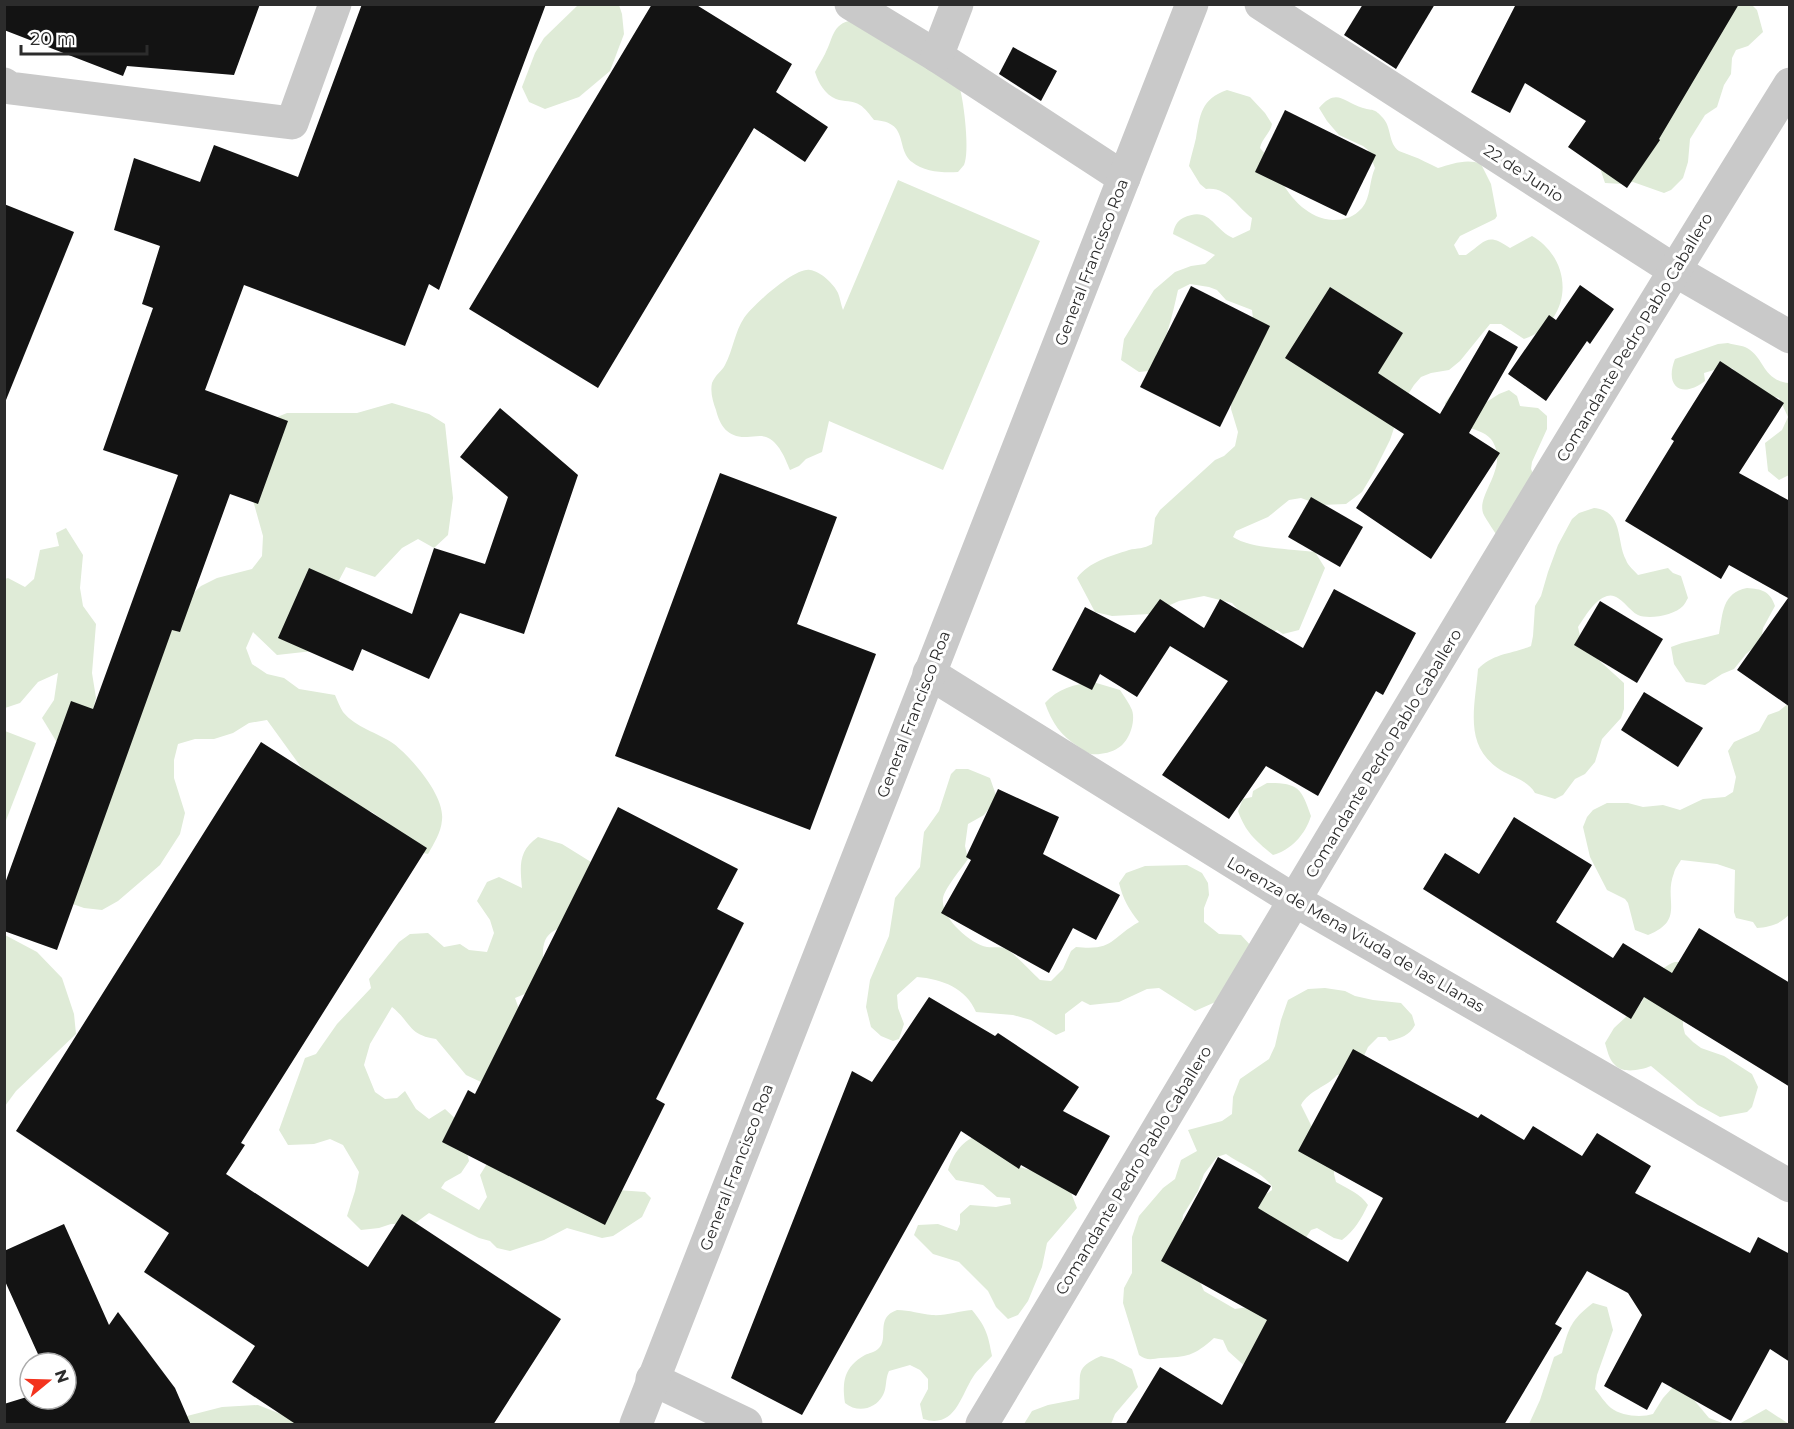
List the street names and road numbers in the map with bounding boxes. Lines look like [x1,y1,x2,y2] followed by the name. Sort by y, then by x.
[1480,141,1567,206] street label: 22 de Junio
[1051,176,1132,348] street label: General Francisco Roa
[1552,209,1717,465] street label: Comandante Pedro Pablo Caballero
[1301,625,1466,881] street label: Comandante Pedro Pablo Caballero
[873,628,954,800] street label: General Francisco Roa
[1224,853,1488,1016] street label: Lorenza de Mena Viuda de las Llanas
[1051,1042,1216,1298] street label: Comandante Pedro Pablo Caballero
[696,1081,777,1253] street label: General Francisco Roa

